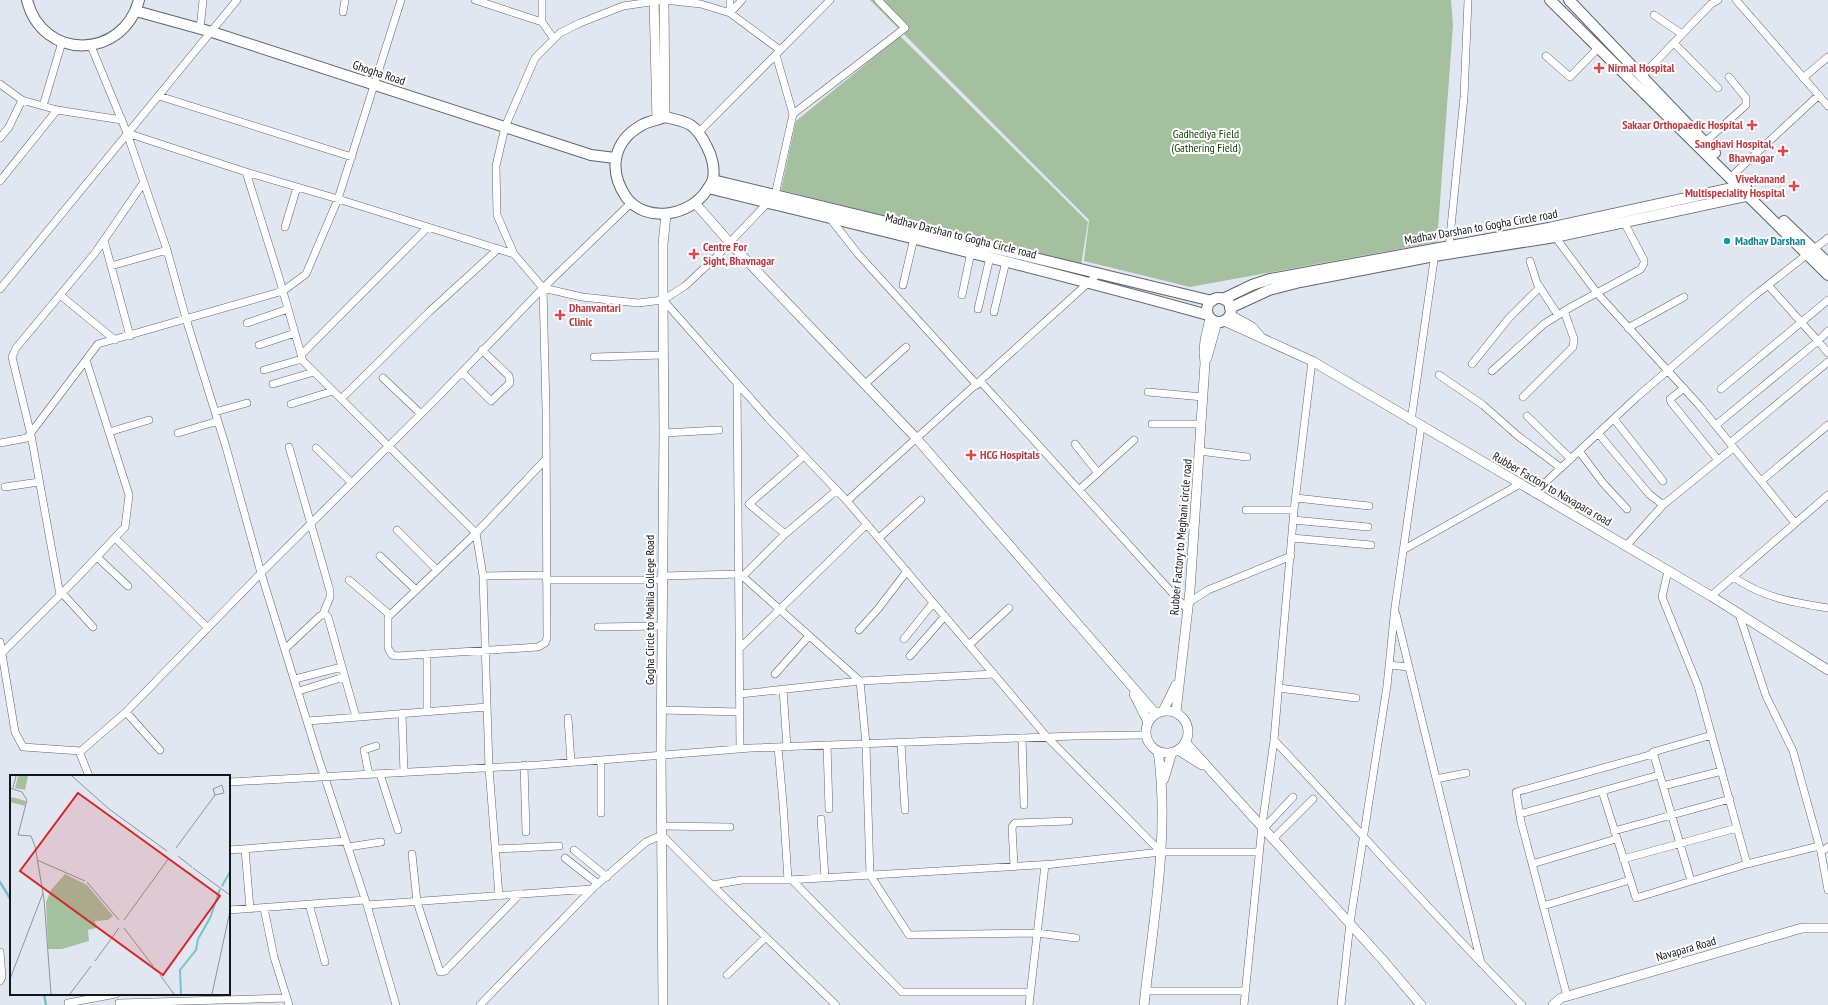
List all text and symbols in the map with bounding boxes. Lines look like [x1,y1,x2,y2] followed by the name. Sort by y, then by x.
[351,57,407,88] street label: Ghogha Road
[1608,60,1674,75] place label: Nirmal Hospital
[1593,62,1605,74] marker: Nirmal Hospital
[1622,117,1743,132] place label: Sakaar Orthopaedic Hospital
[1746,119,1758,131] marker: Sakaar Orthopaedic Hospital
[1171,126,1241,155] park label: Gadhediya Field (Gathering Field)
[1695,136,1774,165] place label: Sanghavi Hospital, Bhavnagar
[1777,145,1789,157] marker: Sanghavi Hospital, Bhavnagar
[1685,171,1785,200] place label: Vivekanand Multispeciality Hospital
[1788,180,1800,192] marker: Vivekanand Multispeciality Hospital
[1403,206,1559,247] street label: Madhav Darshan to Gogha Circle road
[884,209,1038,262] street label: Madhav Darshan to Gogha Circle road
[1735,233,1805,248] place label: Madhav Darshan
[1722,236,1732,246] marker: Madhav Darshan
[703,239,775,268] place label: Centre For Sight, Bhavnagar
[688,248,700,260] marker: Centre For Sight, Bhavnagar
[569,300,621,329] place label: Dhanvantari Clinic
[554,309,566,321] marker: Dhanvantari Clinic
[980,447,1040,462] place label: HCG Hospitals
[1490,448,1615,529] street label: Rubber Factory to Navapara road
[965,449,977,461] marker: HCG Hospitals
[1166,458,1195,616] street label: Rubber Factory to Meghani circle road
[642,535,657,685] street label: Gogha Circle to Mahila College Road
[10,775,230,995] inset map
[1654,933,1718,964] street label: Navapara Road

